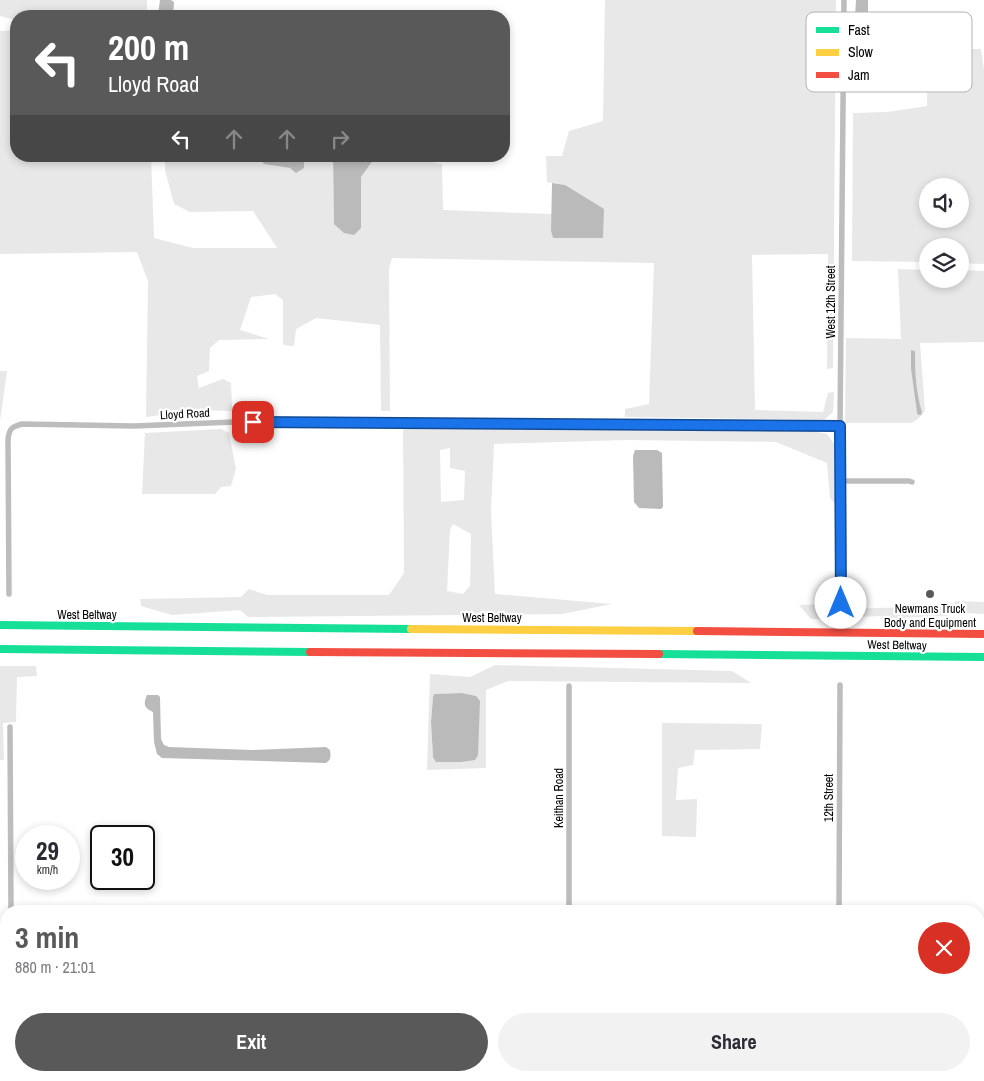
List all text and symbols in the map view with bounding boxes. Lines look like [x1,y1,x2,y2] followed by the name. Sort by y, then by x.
[806,12,972,92] legend
[848,21,870,39] text: Fast
[108,24,189,71] text: 200 m
[25,30,90,95] icon: left
[848,43,874,61] text: Slow
[848,66,870,84] text: Jam
[108,69,199,99] text: Lloyd Road
[167,125,195,153] icon: left
[220,125,248,153] icon: ahead
[273,125,301,153] icon: ahead
[326,125,354,153] icon: right
[919,178,969,288] map controls
[919,178,969,228] button: sound
[919,238,969,288] button: layers
[823,265,839,339] street label: West 12th Street
[232,401,274,443] pin
[160,405,210,423] street label: Lloyd Road
[239,408,267,436] icon: arrive
[814,576,866,628] position arrow
[924,588,936,600] marker: Newmans Truck Body and Equipment
[884,601,976,631] place label: Newmans Truck Body and Equipment
[57,607,117,623] street label: West Beltway
[462,610,522,626] street label: West Beltway
[867,636,927,654] street label: West Beltway
[551,768,567,828] street label: Keithan Road
[821,774,837,822] street label: 12th Street
[90,825,155,890] speed limit sign: 30
[36,834,59,868] text: 29
[37,862,58,878] text: km/h
[15,917,79,957] text: 3 min
[918,922,970,974] button: close
[15,956,95,978] text: 880 m · 21:01
[15,1013,488,1071] button: Exit
[498,1013,970,1071] button: Share

